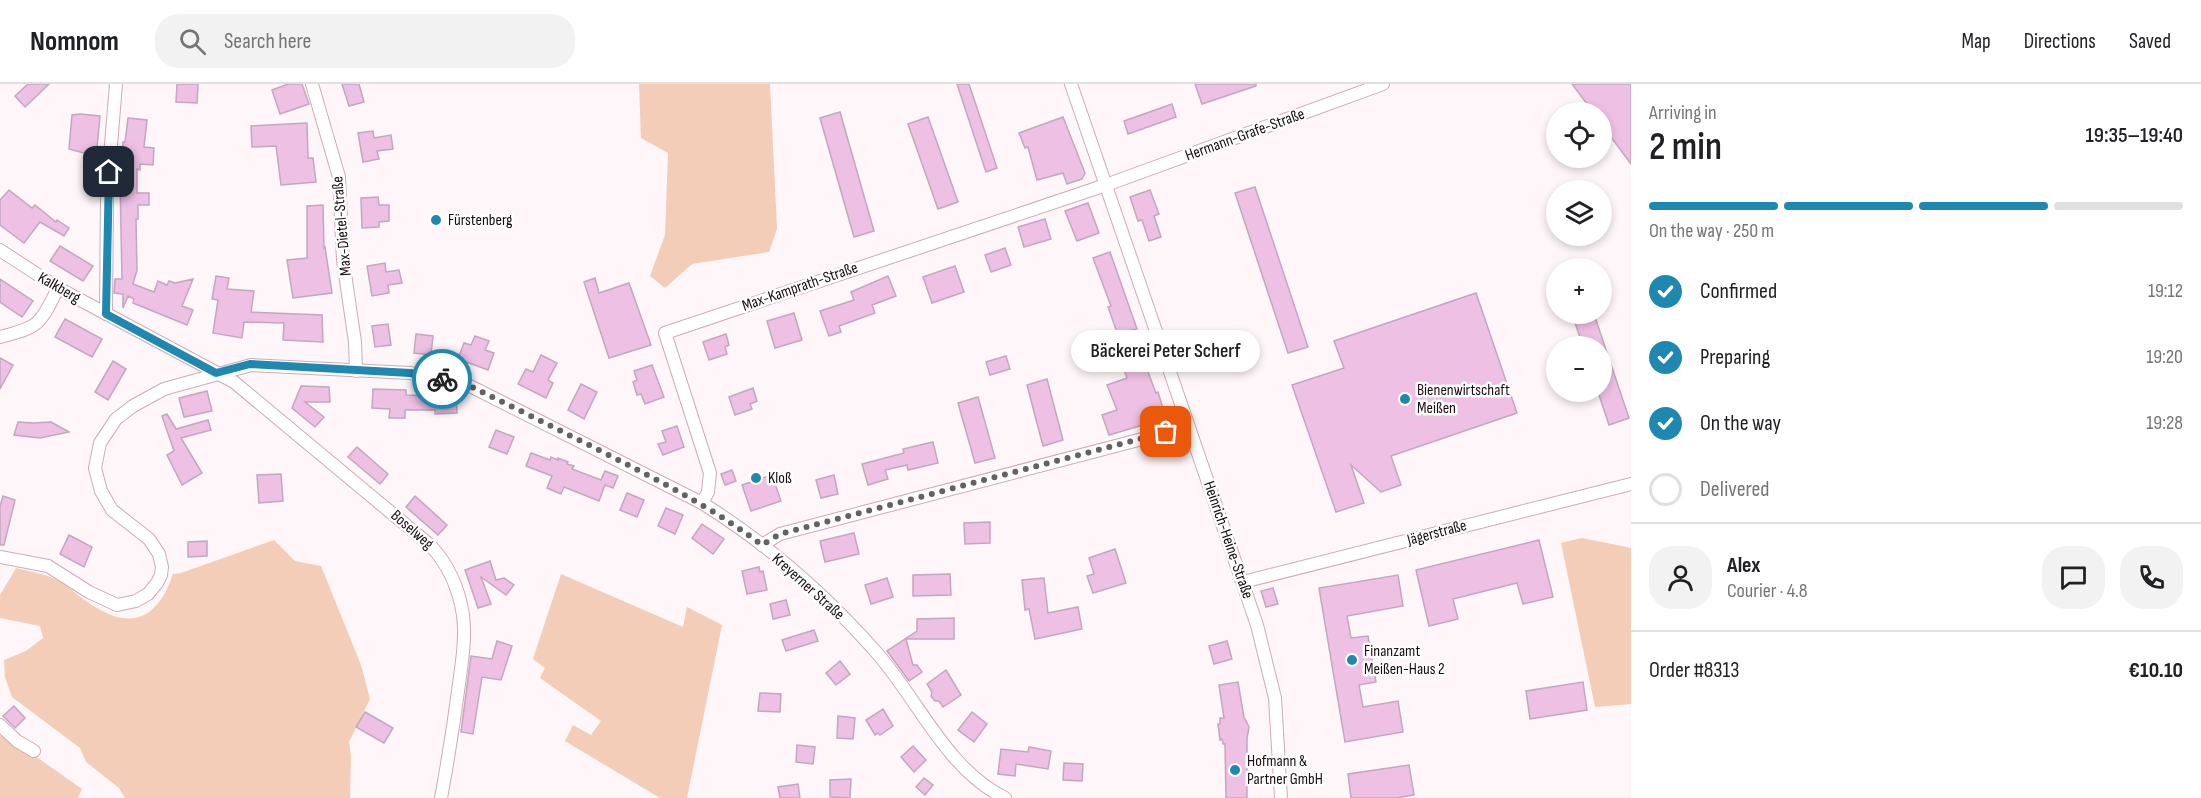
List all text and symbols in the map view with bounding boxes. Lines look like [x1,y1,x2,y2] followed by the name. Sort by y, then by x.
[155,14,575,68] search box
[30,25,119,58] text: Nomnom
[176,25,209,58] icon: search
[224,28,311,55] text: Search here
[1961,29,1991,54] text: Map
[2024,29,2096,54] text: Directions
[2129,29,2171,54] text: Saved
[1649,101,1717,125] text: Arriving in
[1546,102,1612,402] map controls
[1546,102,1612,168] button: locate
[1183,105,1307,165] street label: Hermann-Grafe-Straße
[2086,122,2183,149] text: 19:35–19:40
[1649,124,1722,171] text: 2 min
[83,146,134,197] pin
[92,155,125,188] icon: home
[328,175,356,277] street label: Max-Dietel-Straße
[1546,180,1612,246] button: layers
[448,211,512,230] place label: Fürstenberg
[429,213,443,227] marker: Fürstenberg
[1649,219,1774,243] text: On the way · 250 m
[740,258,860,316] street label: Max-Kamprath-Straße
[1546,258,1612,324] button: +
[34,268,84,308] street label: Kalkberg
[1649,275,1682,308] icon: check
[1700,278,1777,305] text: Confirmed
[2148,279,2183,303] text: 19:12
[1072,330,1260,372] callout: Bäckerei Peter Scherf
[1546,336,1612,402] button: −
[1090,339,1241,363] text: Bäckerei Peter Scherf
[1649,341,1682,374] icon: check
[1700,344,1770,371] text: Preparing
[2146,345,2183,369] text: 19:20
[412,349,472,409] courier
[426,363,459,396] icon: bike
[1417,381,1510,418] place label: Bienenwirtschaft Meißen
[1398,392,1412,406] marker: Bienenwirtschaft Meißen
[1140,406,1191,457] pin
[1649,407,1682,440] icon: check
[1700,410,1781,437] text: On the way
[2146,411,2183,435] text: 19:28
[1149,415,1182,448] icon: bag
[768,469,792,488] place label: Kloß
[749,471,763,485] marker: Kloß
[1700,476,1769,503] text: Delivered
[1199,479,1257,601] street label: Heinrich-Heine-Straße
[387,506,437,554] street label: Boselweg
[1404,516,1469,550] street label: Jägerstraße
[1649,546,1712,609] button: person
[2042,546,2105,609] button: chat
[2120,546,2183,609] button: phone
[768,550,848,624] street label: Kreyerner Straße
[1727,552,1760,579] text: Alex
[1727,579,1808,603] text: Courier · 4.8
[1364,642,1445,679] place label: Finanzamt Meißen-Haus 2
[1345,653,1359,667] marker: Finanzamt Meißen-Haus 2
[1649,657,1739,684] text: Order #8313
[2129,657,2183,684] text: €10.10
[1247,752,1323,789] place label: Hofmann & Partner GmbH
[1228,763,1242,777] marker: Hofmann & Partner GmbH

